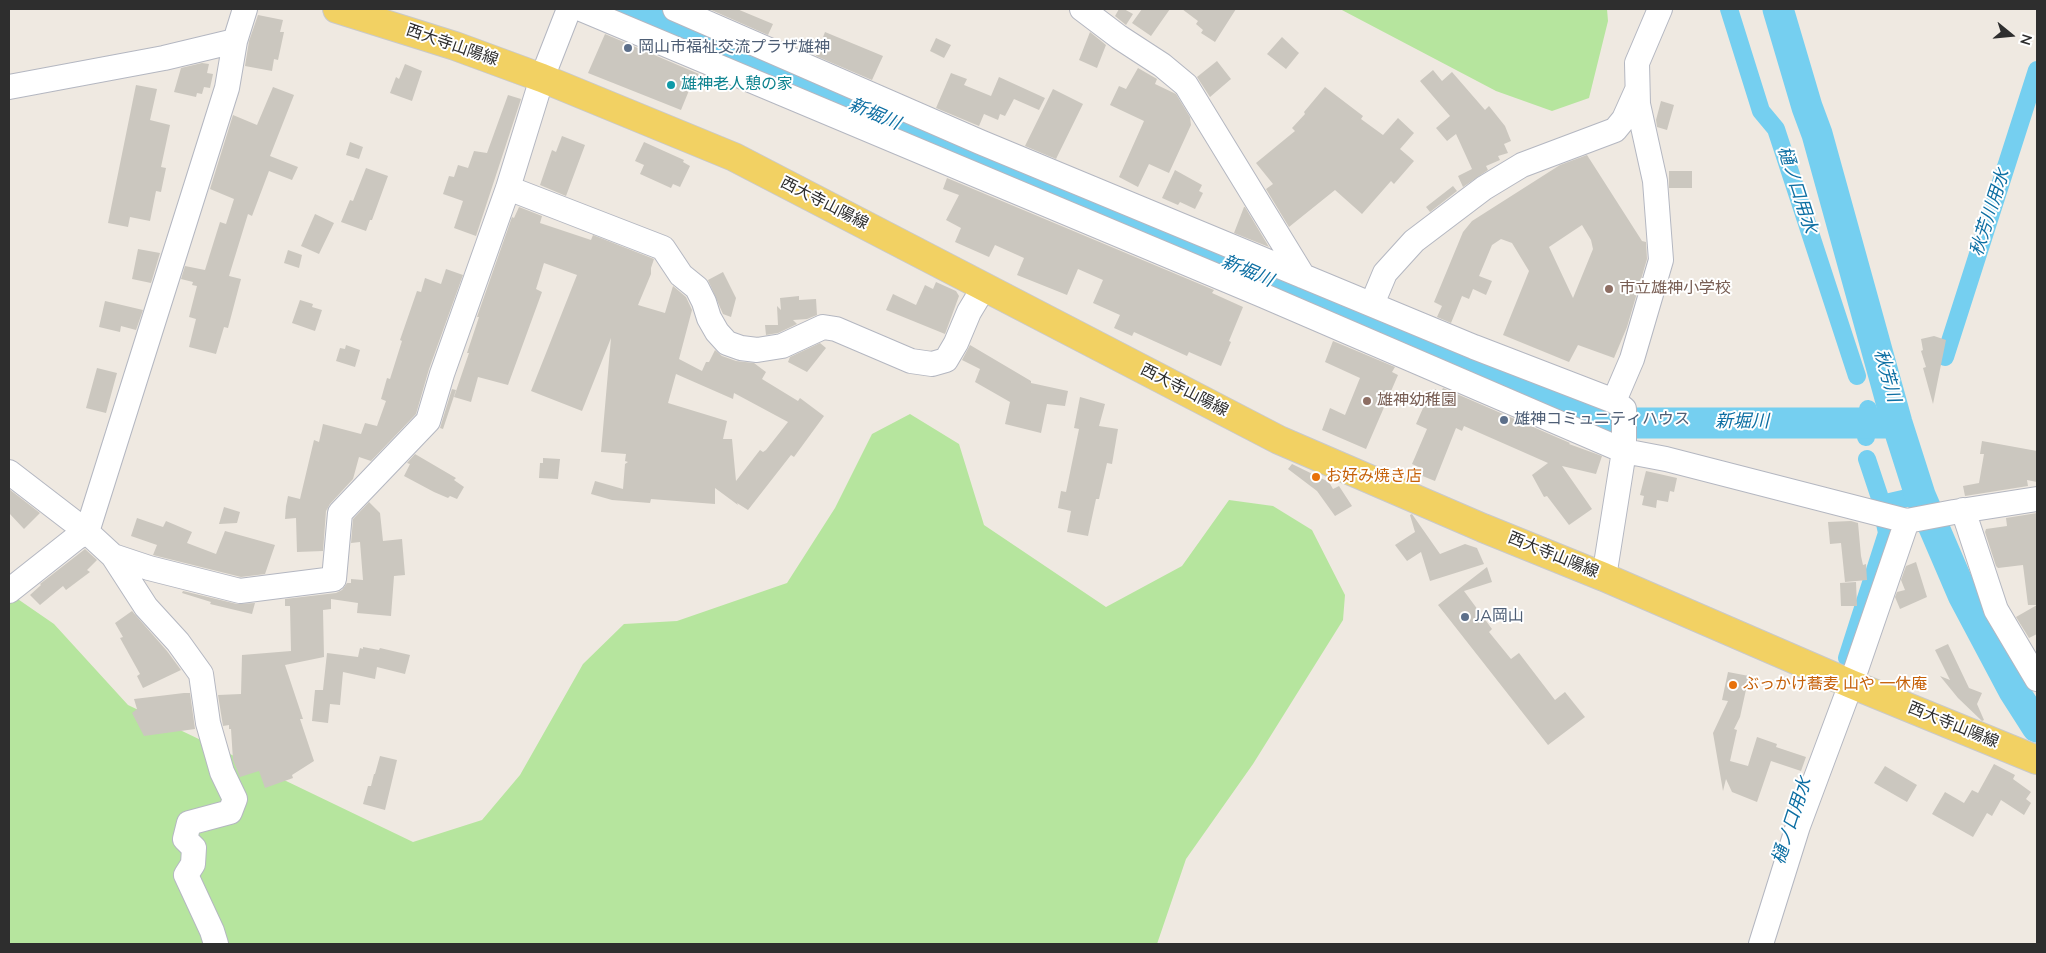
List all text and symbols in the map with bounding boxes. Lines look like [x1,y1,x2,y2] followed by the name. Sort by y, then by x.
[1986,10,2036,60] north arrow
[403,21,501,71] street label: 西大寺山陽線
[2015,32,2036,47] text: N
[638,38,830,58] place label: 岡山市福祉交流プラザ雄神
[622,42,634,54] marker: 岡山市福祉交流プラザ雄神
[681,75,793,95] place label: 雄神老人憩の家
[665,79,677,91] marker: 雄神老人憩の家
[845,95,903,135] water label: 新堀川
[1772,144,1820,236] water label: 樋ノ口用水
[1967,167,2015,259] water label: 秋芳川用水
[777,174,871,234] street label: 西大寺山陽線
[1218,252,1276,292] water label: 新堀川
[1619,279,1731,299] place label: 市立雄神小学校
[1603,283,1615,295] marker: 市立雄神小学校
[1868,347,1904,405] water label: 秋芳川
[1137,361,1231,421] street label: 西大寺山陽線
[1377,391,1457,411] place label: 雄神幼稚園
[1361,395,1373,407] marker: 雄神幼稚園
[1514,410,1690,430] place label: 雄神コミュニティハウス
[1715,412,1769,434] water label: 新堀川
[1498,414,1510,426] marker: 雄神コミュニティハウス
[1326,467,1422,487] place label: お好み焼き店
[1310,471,1322,483] marker: お好み焼き店
[1505,529,1601,583] street label: 西大寺山陽線
[1475,607,1524,627] place label: JA岡山
[1459,611,1471,623] marker: JA岡山
[1743,675,1927,695] place label: ぶっかけ蕎麦 山や 一休庵
[1727,679,1739,691] marker: ぶっかけ蕎麦 山や 一休庵
[1905,699,2001,753] street label: 西大寺山陽線
[1769,775,1817,867] water label: 樋ノ口用水

